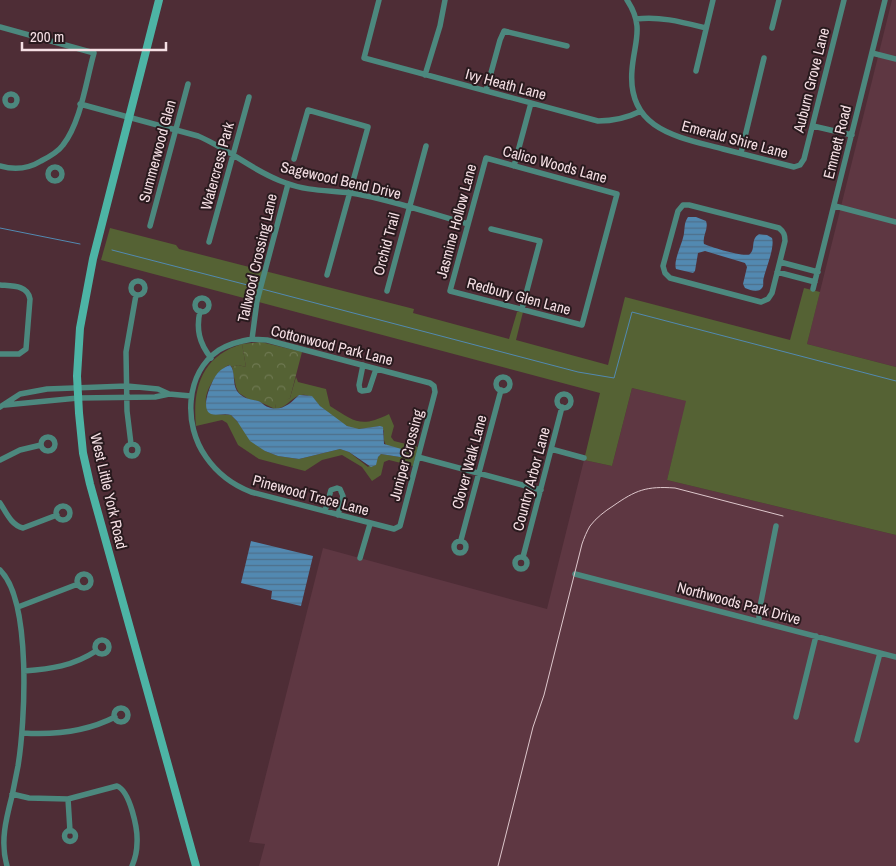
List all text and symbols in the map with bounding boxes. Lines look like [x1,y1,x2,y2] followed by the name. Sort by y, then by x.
[22,20,166,52] scale bar
[788,25,834,136] street label: Auburn Grove Lane
[30,26,64,47] text: 200 m
[463,63,549,105] street label: Ivy Heath Lane
[133,97,181,205] street label: Summerwood Glen
[818,103,856,181] street label: Emmett Road
[679,115,791,163] street label: Emerald Shire Lane
[195,119,239,212] street label: Watercress Park
[501,140,610,188] street label: Calico Woods Lane
[279,156,403,204] street label: Sagewood Bend Drive
[431,161,481,281] street label: Jasmine Hollow Lane
[232,191,282,324] street label: Tallwood Crossing Lane
[368,210,404,278] street label: Orchid Trail
[465,272,573,320] street label: Redbury Glen Lane
[269,320,395,370] street label: Cottonwood Park Lane
[384,407,428,503] street label: Juniper Crossing
[446,412,492,511] street label: Clover Walk Lane
[507,425,555,533] street label: Country Arbor Lane
[85,431,133,551] street label: West Little York Road
[250,469,372,521] street label: Pinewood Trace Lane
[675,576,803,630] street label: Northwoods Park Drive

